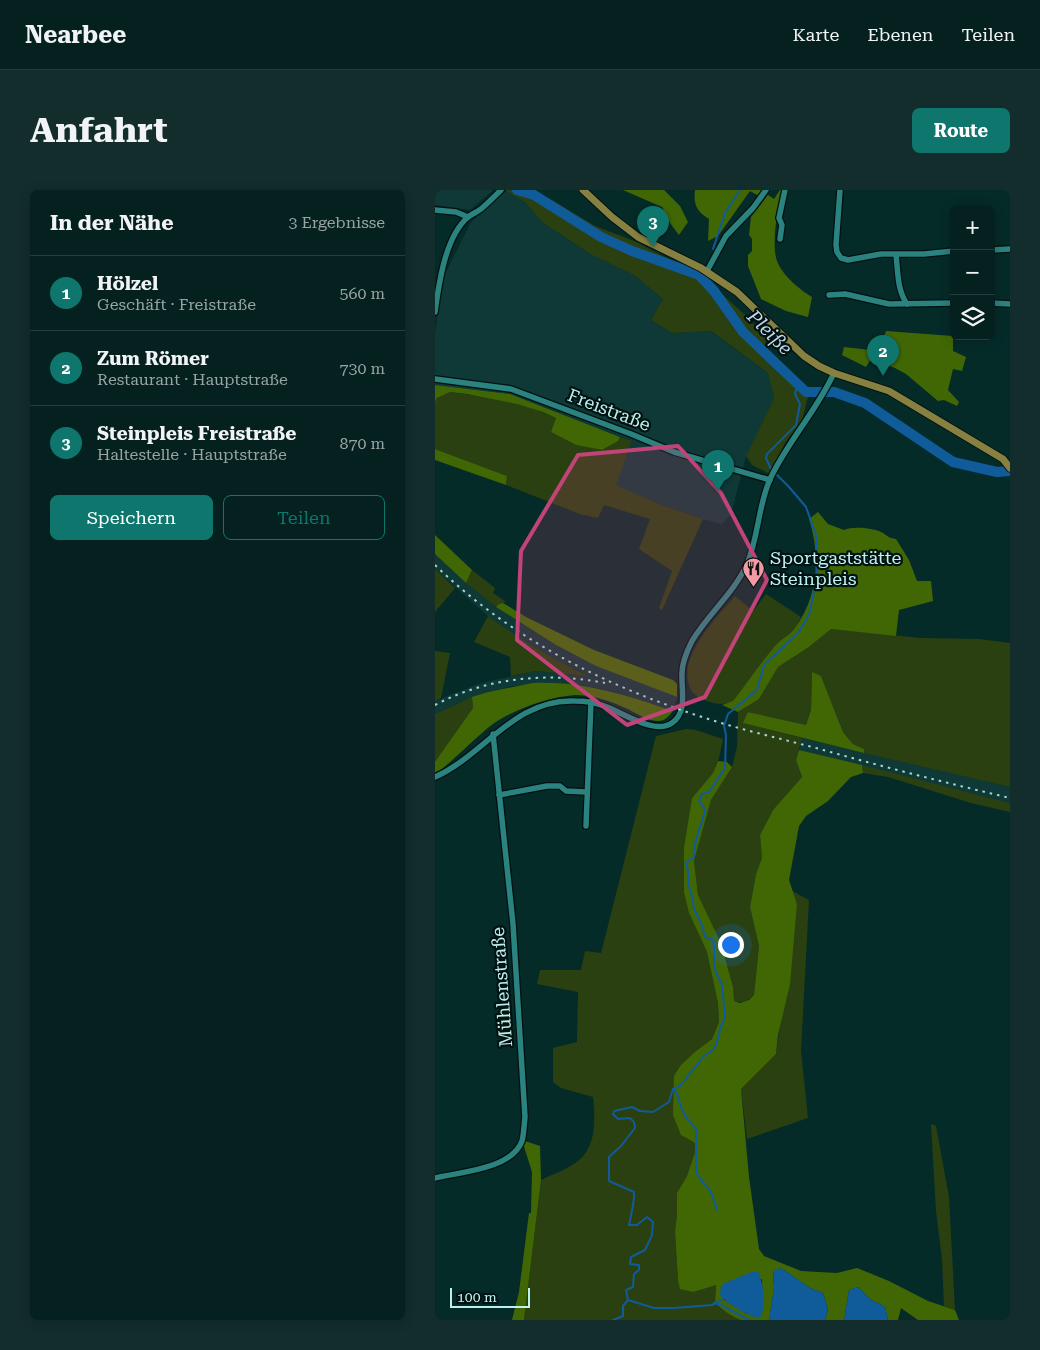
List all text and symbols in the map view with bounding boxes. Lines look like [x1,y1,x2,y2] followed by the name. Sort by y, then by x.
[25,21,126,49] text: Nearbee
[793,24,839,45] text: Karte
[867,24,933,45] text: Ebenen
[961,24,1015,45] text: Teilen
[912,108,1010,153] button: Route
[30,110,168,151] text: Anfahrt
[950,205,995,340] map controls
[950,205,995,250] button: +
[637,206,669,247] pin: 3
[50,211,173,235] text: In der Nähe
[288,213,385,232] text: 3 Ergebnisse
[950,250,995,295] button: −
[97,272,158,295] text: Hölzel
[62,284,70,303] text: 1
[339,284,385,303] text: 560 m
[97,295,256,314] text: Geschäft · Freistraße
[950,295,995,340] button: layers
[742,304,797,360] water label: Pleiße
[867,335,899,376] pin: 2
[97,347,209,370] text: Zum Römer
[62,359,70,378] text: 2
[339,359,385,378] text: 730 m
[97,370,288,389] text: Restaurant · Hauptstraße
[565,384,654,435] street label: Freistraße
[97,422,297,445] text: Steinpleis Freistraße
[62,434,70,453] text: 3
[339,434,385,453] text: 870 m
[97,445,287,464] text: Haltestelle · Hauptstraße
[702,450,734,491] pin: 1
[50,495,213,540] button: Speichern
[223,495,385,540] button: Teilen
[770,547,901,589] place label: Sportgaststätte Steinpleis
[742,556,766,587] restaurant icon: Sportgaststätte Steinpleis
[487,926,516,1048] street label: Mühlenstraße
[718,932,744,958] your location
[450,1285,530,1308] scale bar
[457,1289,497,1305] text: 100 m

